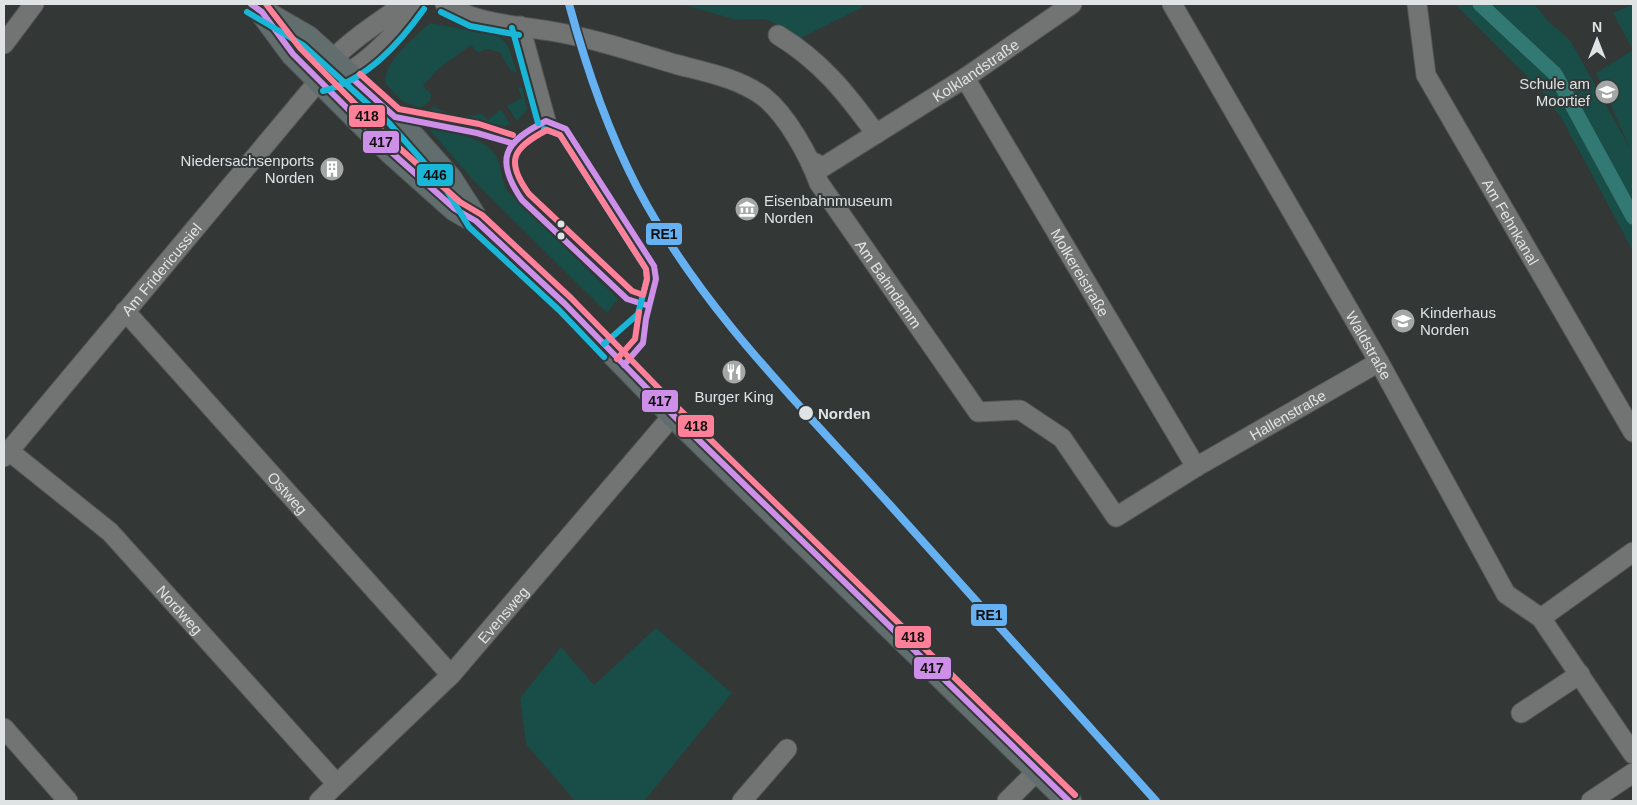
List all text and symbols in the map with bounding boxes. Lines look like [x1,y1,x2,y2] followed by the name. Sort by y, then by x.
[1572,15,1622,65] north arrow
[1592,19,1602,35] text: N
[929,35,1022,105] street label: Kolklandstraße
[1519,75,1591,109] place label: Schule am Moortief
[1594,79,1620,105] school or university icon: Schule am Moortief
[348,104,386,128] line badge: 418
[355,108,379,124] text: 418
[362,130,400,154] line badge: 417
[369,134,393,150] text: 417
[181,152,314,186] place label: Niedersachsenports Norden
[319,156,345,182] building icon: Niedersachsenports Norden
[416,163,454,187] line badge: 446
[423,167,447,183] text: 446
[1479,175,1543,268] street label: Am Fehnkanal
[764,192,892,226] place label: Eisenbahnmuseum Norden
[734,196,760,222] museum icon: Eisenbahnmuseum Norden
[118,219,205,319] street label: Am Fridericussiel
[556,219,566,229] unlabelled marker
[645,222,683,246] line badge: RE1
[1048,225,1113,319] street label: Molkereistraße
[650,226,678,242] text: RE1
[556,231,566,241] unlabelled marker
[853,236,925,331] street label: Am Bahndamm
[1420,304,1496,338] place label: Kinderhaus Norden
[1343,308,1395,382] street label: Waldstraße
[1390,308,1416,334] school or university icon: Kinderhaus Norden
[721,359,747,385] restaurant icon: Burger King
[1246,386,1329,443] street label: Hallenstraße
[694,388,774,405] place label: Burger King
[641,389,679,413] line badge: 417
[648,393,672,409] text: 417
[797,404,815,422] marker: Norden
[818,405,871,422] place label: Norden
[677,414,715,438] line badge: 418
[684,418,708,434] text: 418
[264,468,311,517] street label: Ostweg
[154,582,206,638] street label: Nordweg
[474,583,532,646] street label: Evensweg
[970,603,1008,627] line badge: RE1
[975,607,1003,623] text: RE1
[894,625,932,649] line badge: 418
[901,629,925,645] text: 418
[913,656,952,680] line badge: 417
[920,660,944,676] text: 417

